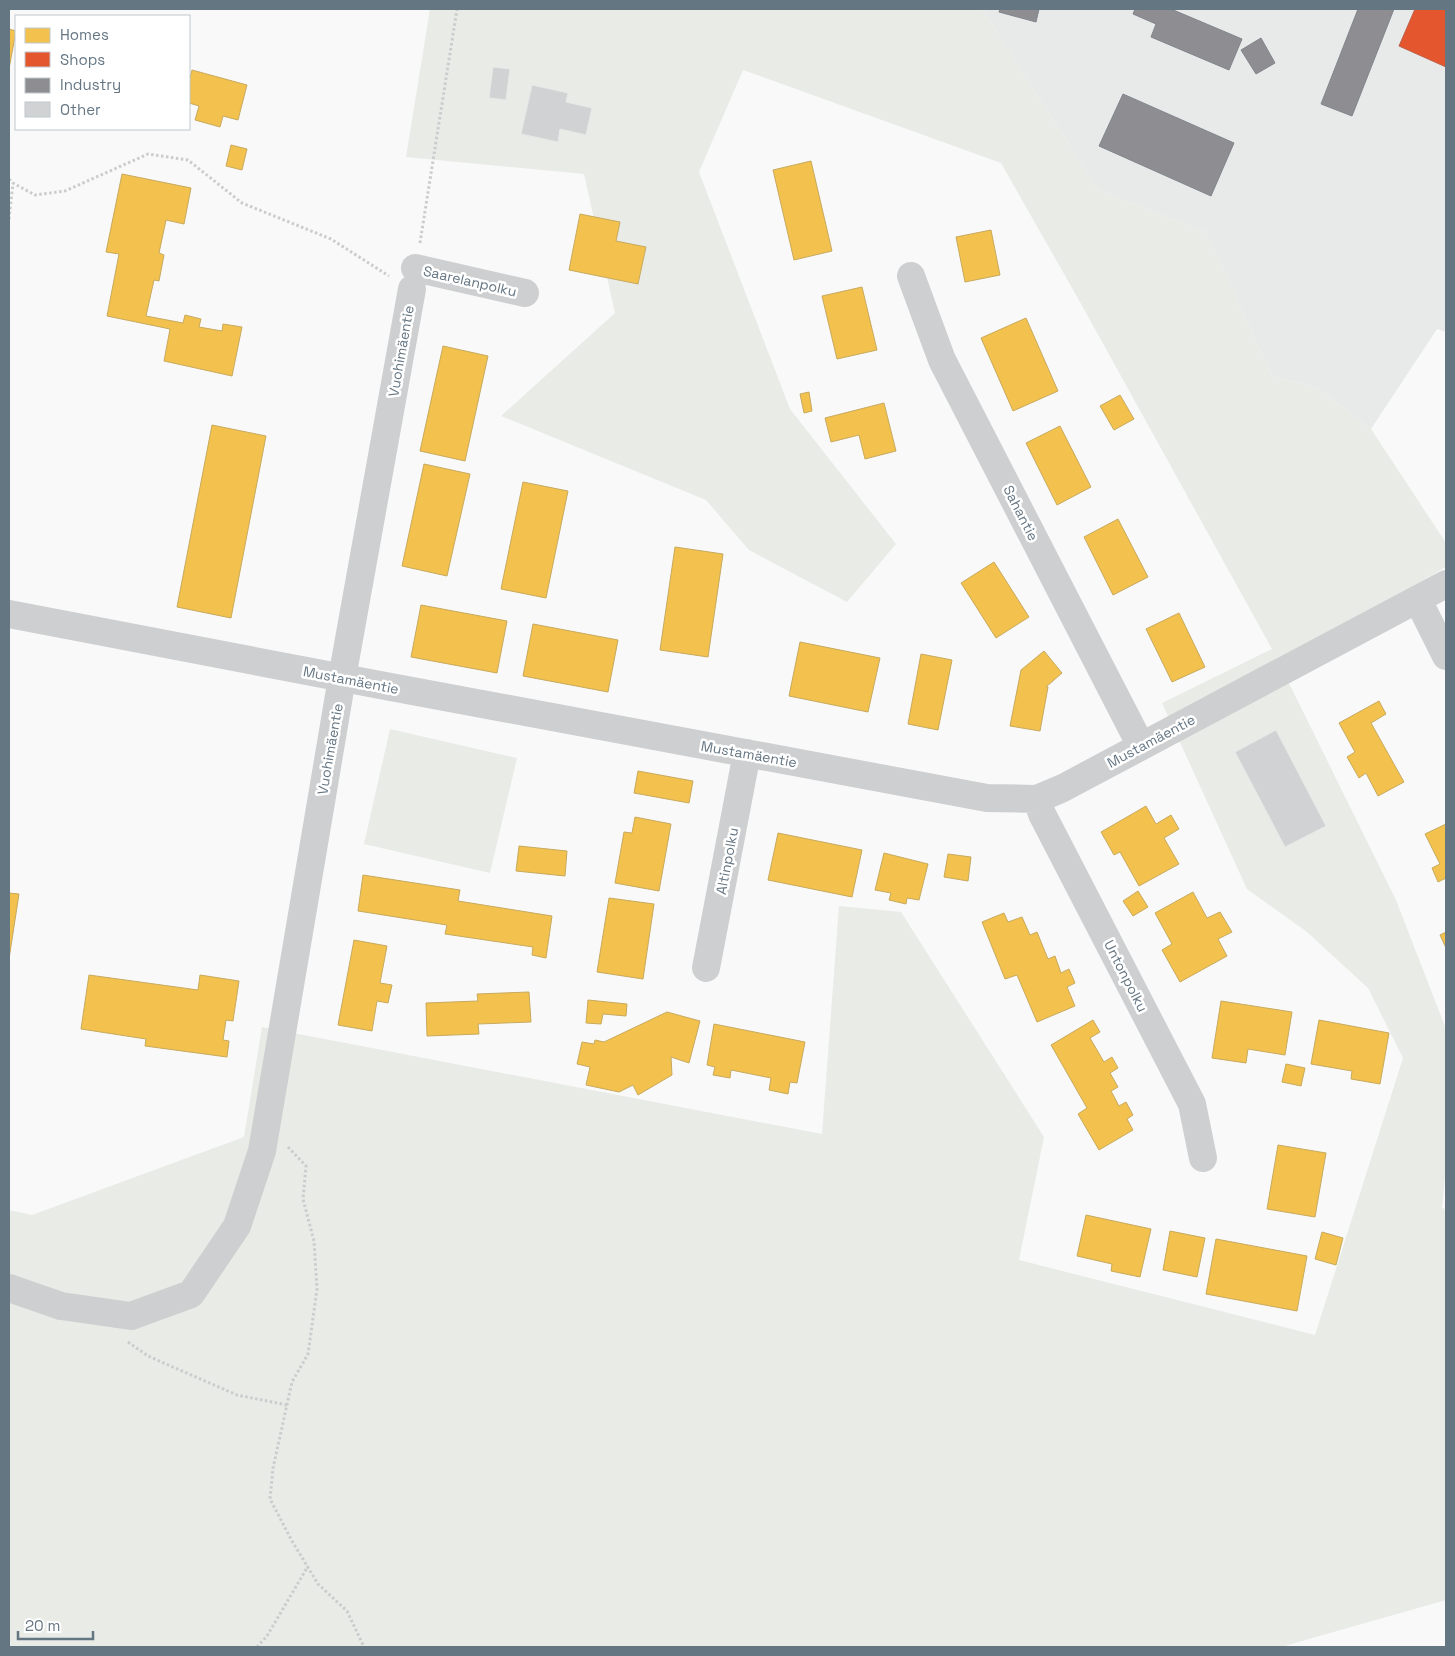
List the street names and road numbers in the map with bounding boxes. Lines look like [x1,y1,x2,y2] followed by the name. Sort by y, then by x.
[422,262,518,300] street label: Saarelanpolku
[384,304,418,398] street label: Vuohimäentie
[999,482,1043,544] street label: Sahantie
[302,662,400,698] street label: Mustamäentie
[313,702,347,796] street label: Vuohimäentie
[1104,710,1198,772] street label: Mustamäentie
[700,737,798,771] street label: Mustamäentie
[712,826,742,896] street label: Altinpolku
[1100,937,1152,1015] street label: Untonpolku

